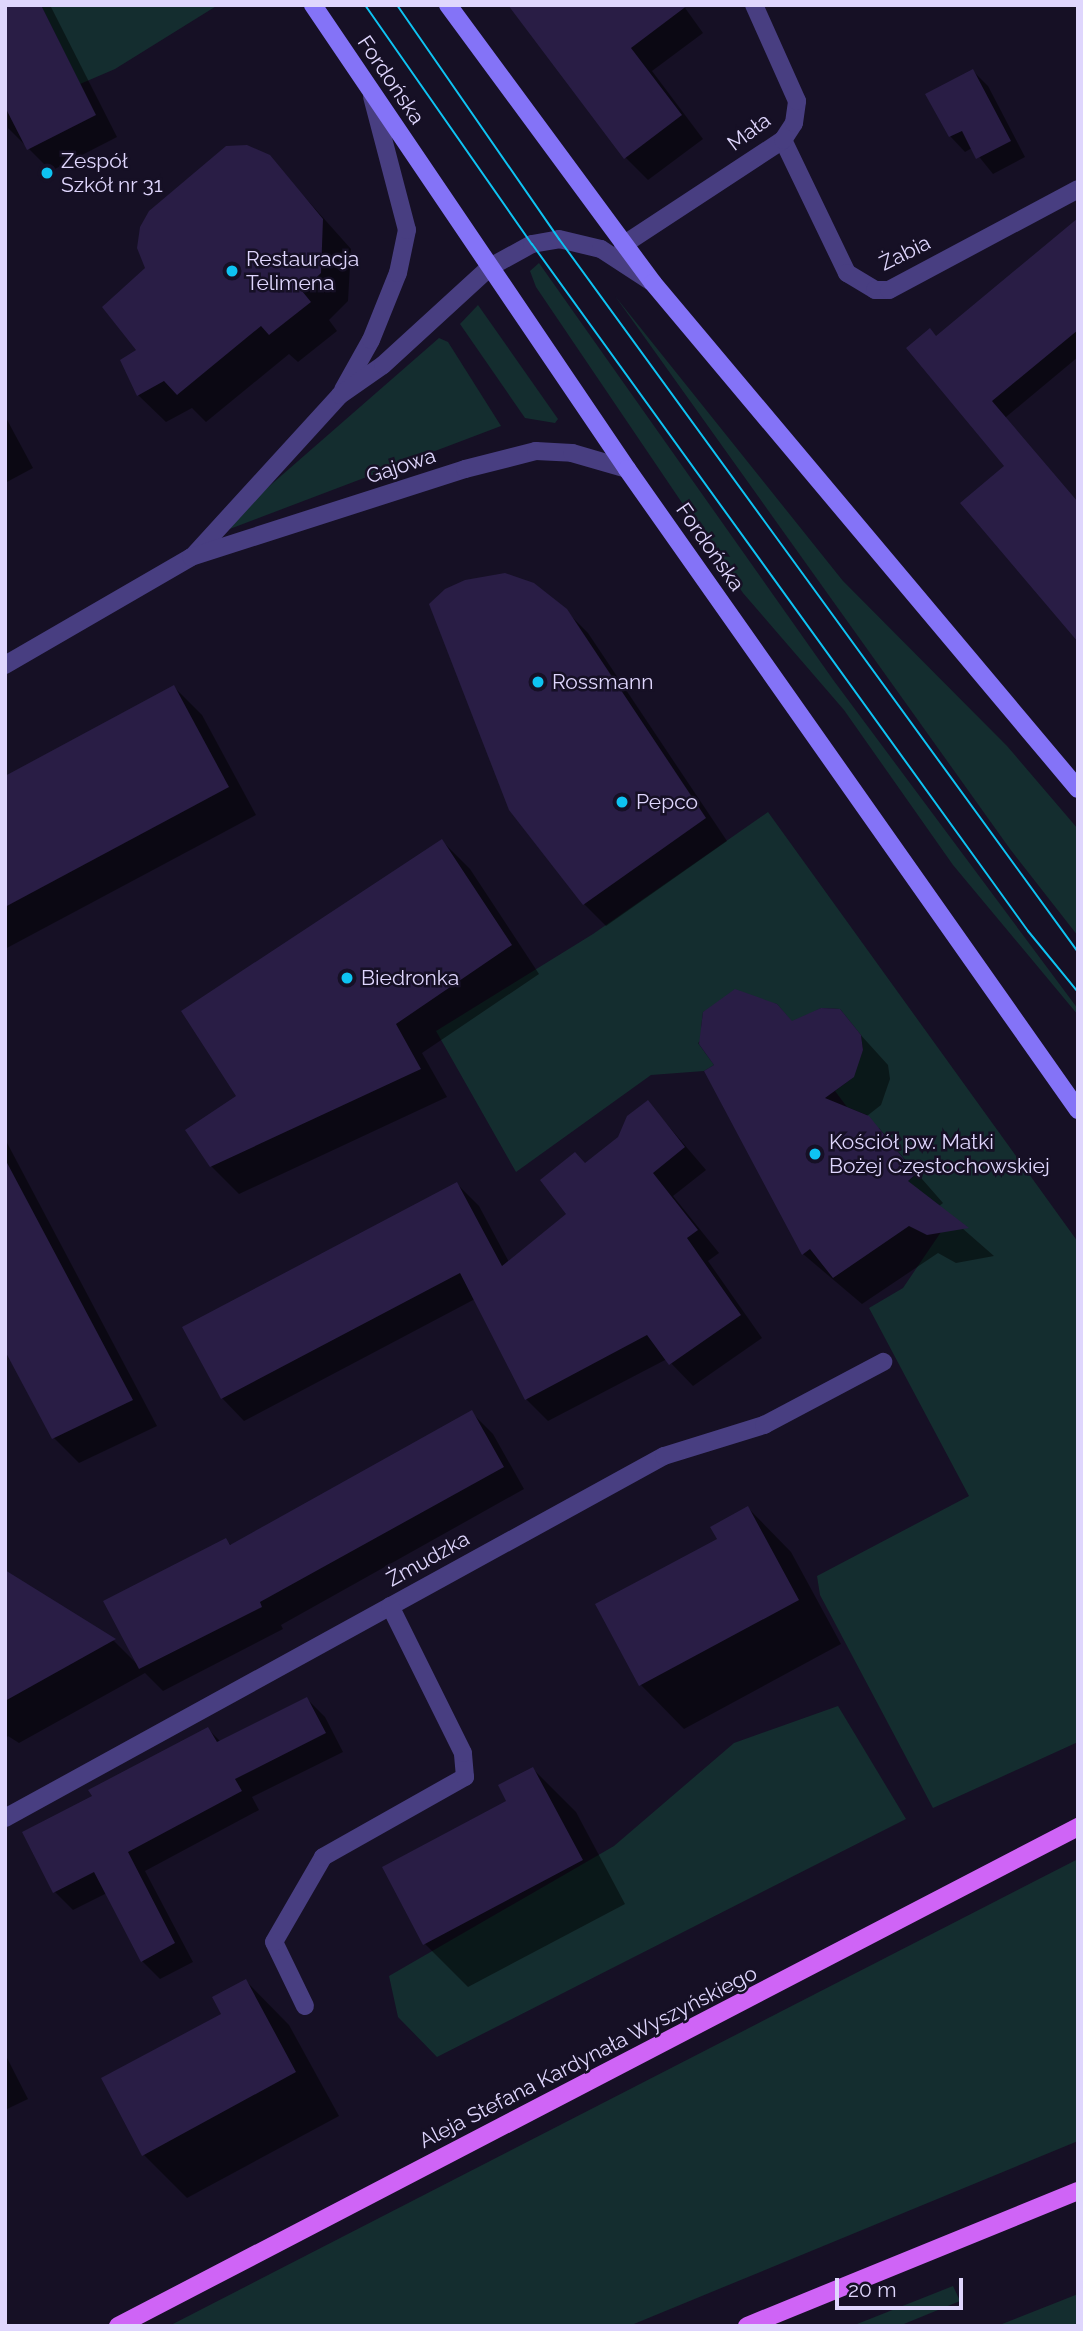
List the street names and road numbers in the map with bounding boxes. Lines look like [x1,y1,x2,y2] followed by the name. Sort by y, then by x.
[352,31,430,129] street label: Fordońska
[723,108,775,156] street label: Mała
[875,230,935,276] street label: Żabia
[363,443,439,489] street label: Gajowa
[671,498,749,596] street label: Fordońska
[382,1526,474,1592] street label: Żmudzka
[415,1960,761,2154] street label: Aleja Stefana Kardynała Wyszyńskiego

